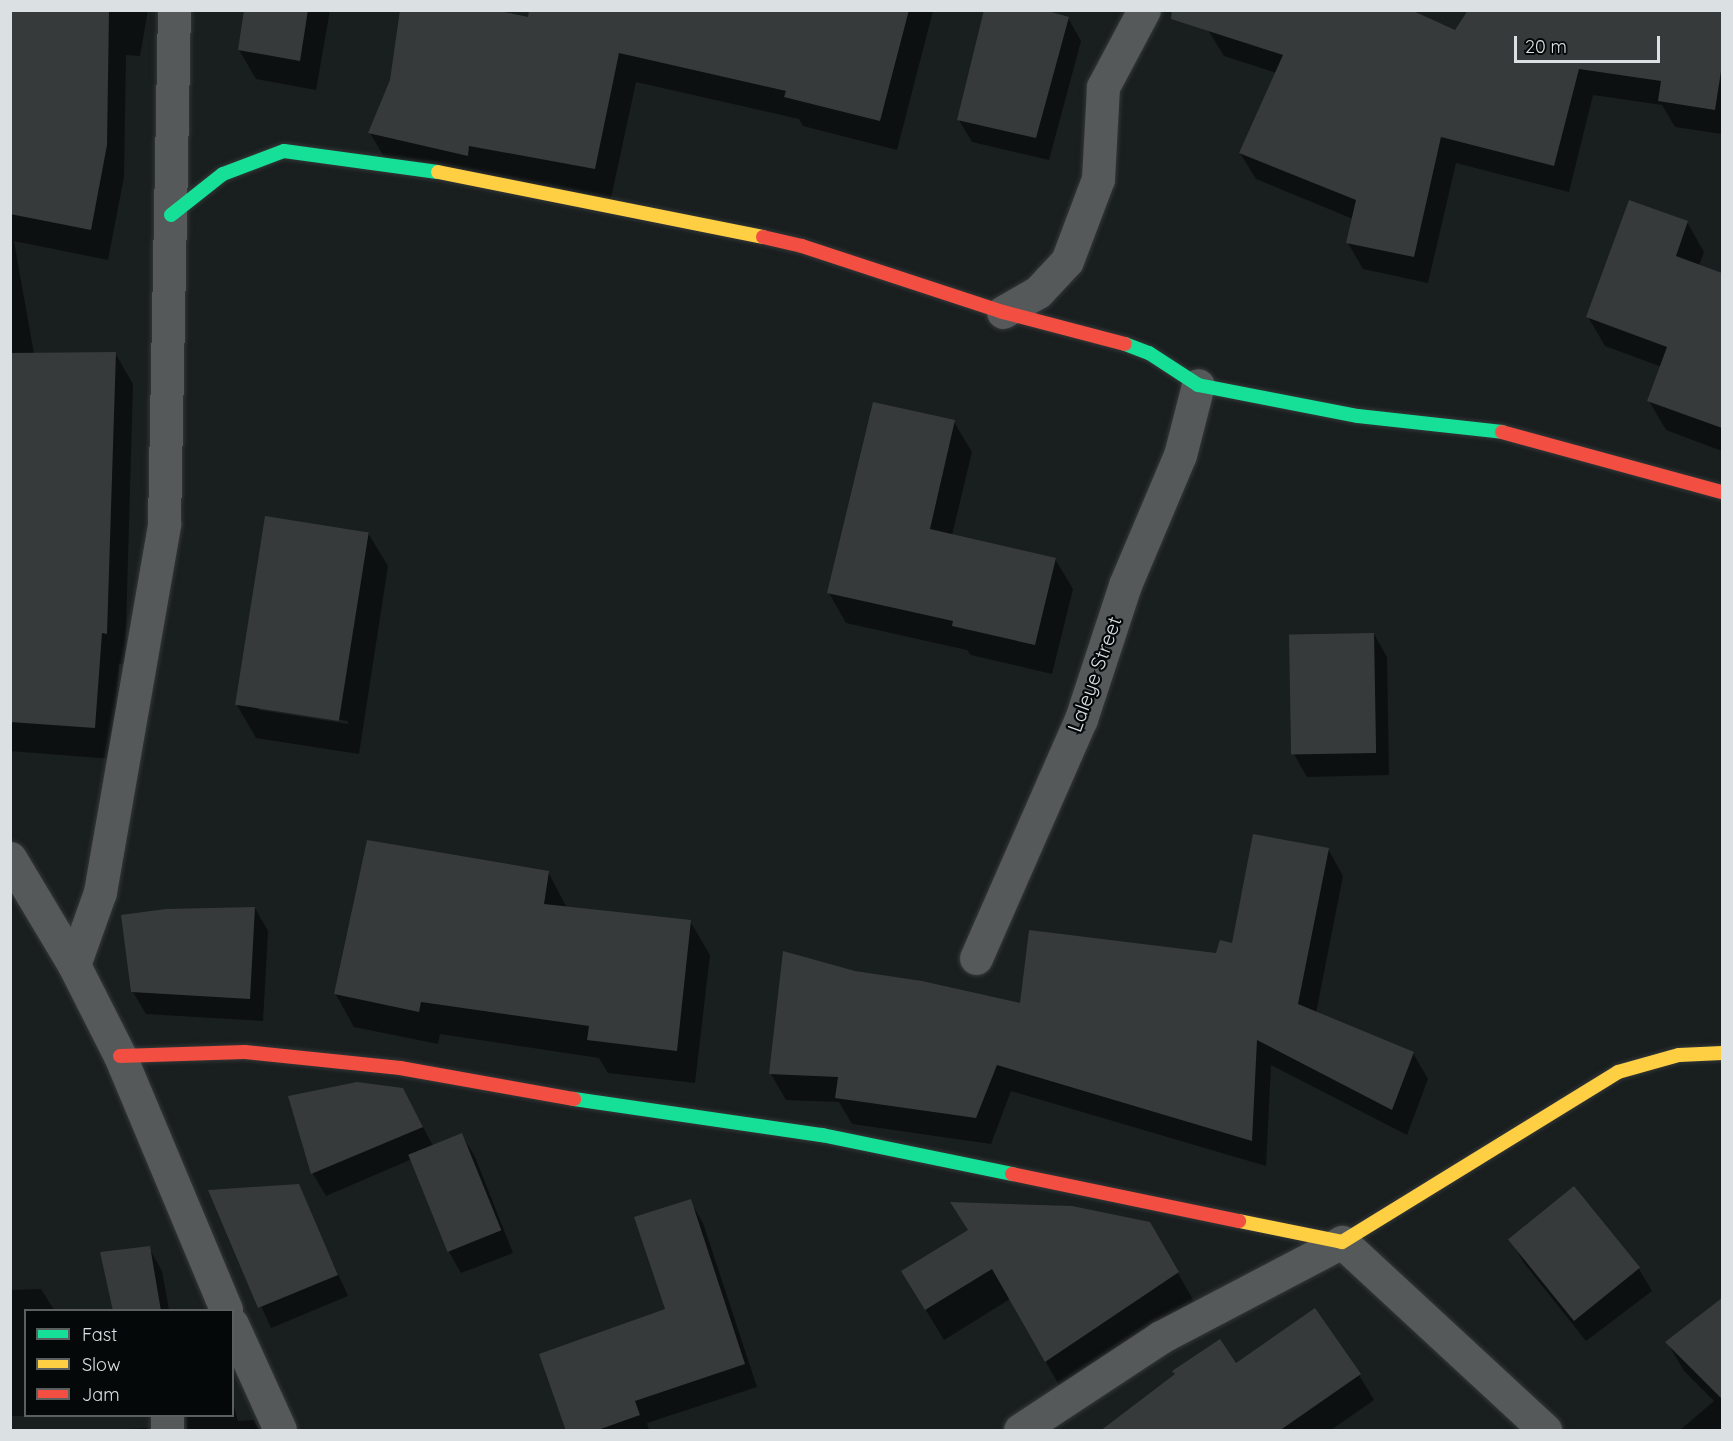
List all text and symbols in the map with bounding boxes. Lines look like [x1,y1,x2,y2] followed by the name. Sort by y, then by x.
[1517,24,1662,62] scale bar
[1525,35,1567,58] text: 20 m
[1062,613,1126,735] street label: Laleye Street
[24,1309,234,1417] legend
[82,1323,117,1346] text: Fast
[82,1353,120,1376] text: Slow
[82,1383,120,1406] text: Jam

